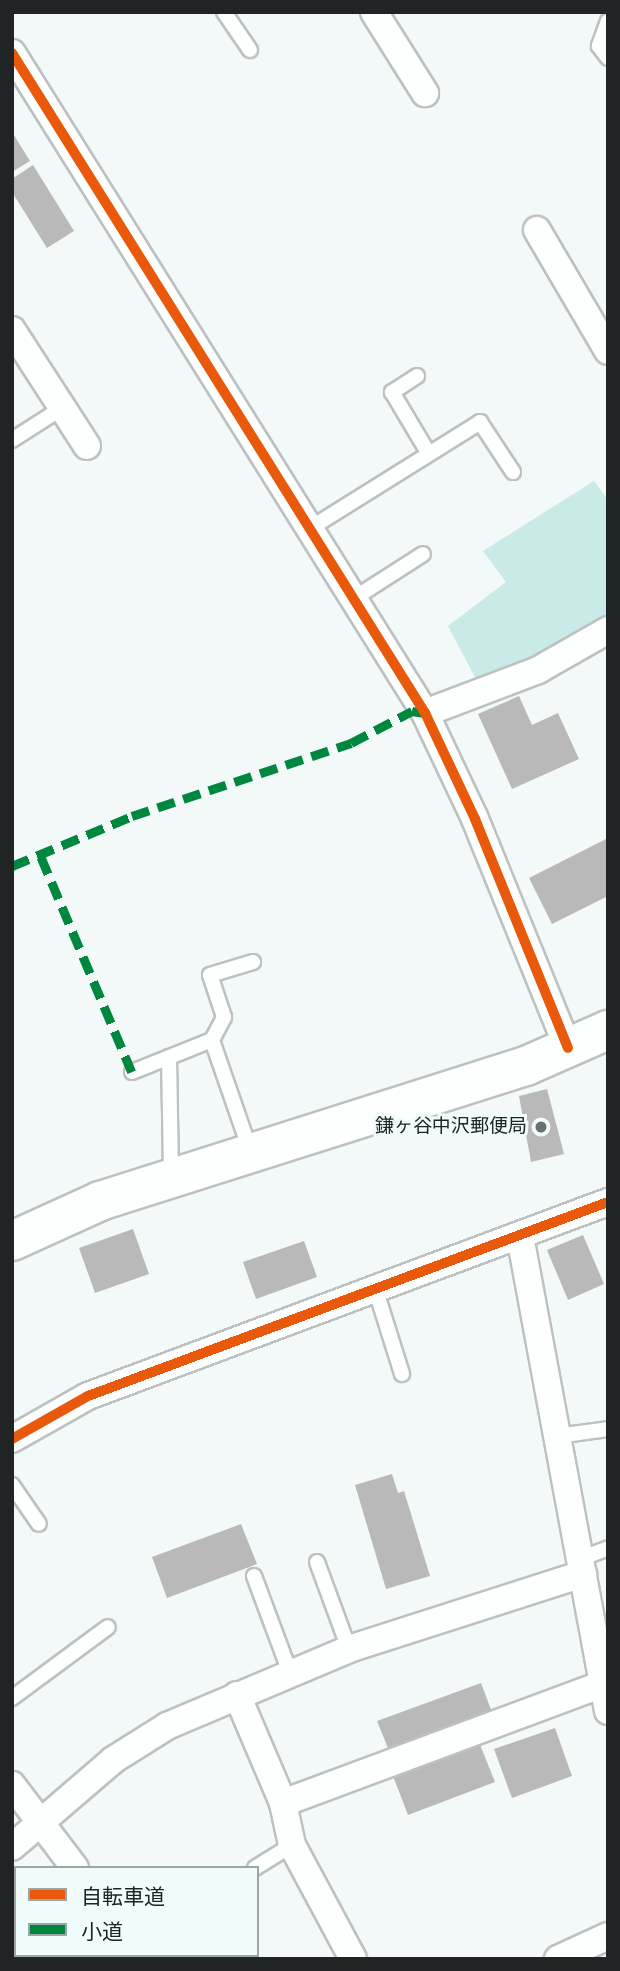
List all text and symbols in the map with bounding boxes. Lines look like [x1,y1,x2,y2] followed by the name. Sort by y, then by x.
[375,1116,527,1138] place label: 鎌ヶ谷中沢郵便局
[533,1119,549,1135] marker: 鎌ヶ谷中沢郵便局
[14,1866,259,1957] legend
[81,1885,165,1910] text: 自転車道
[81,1920,123,1945] text: 小道

